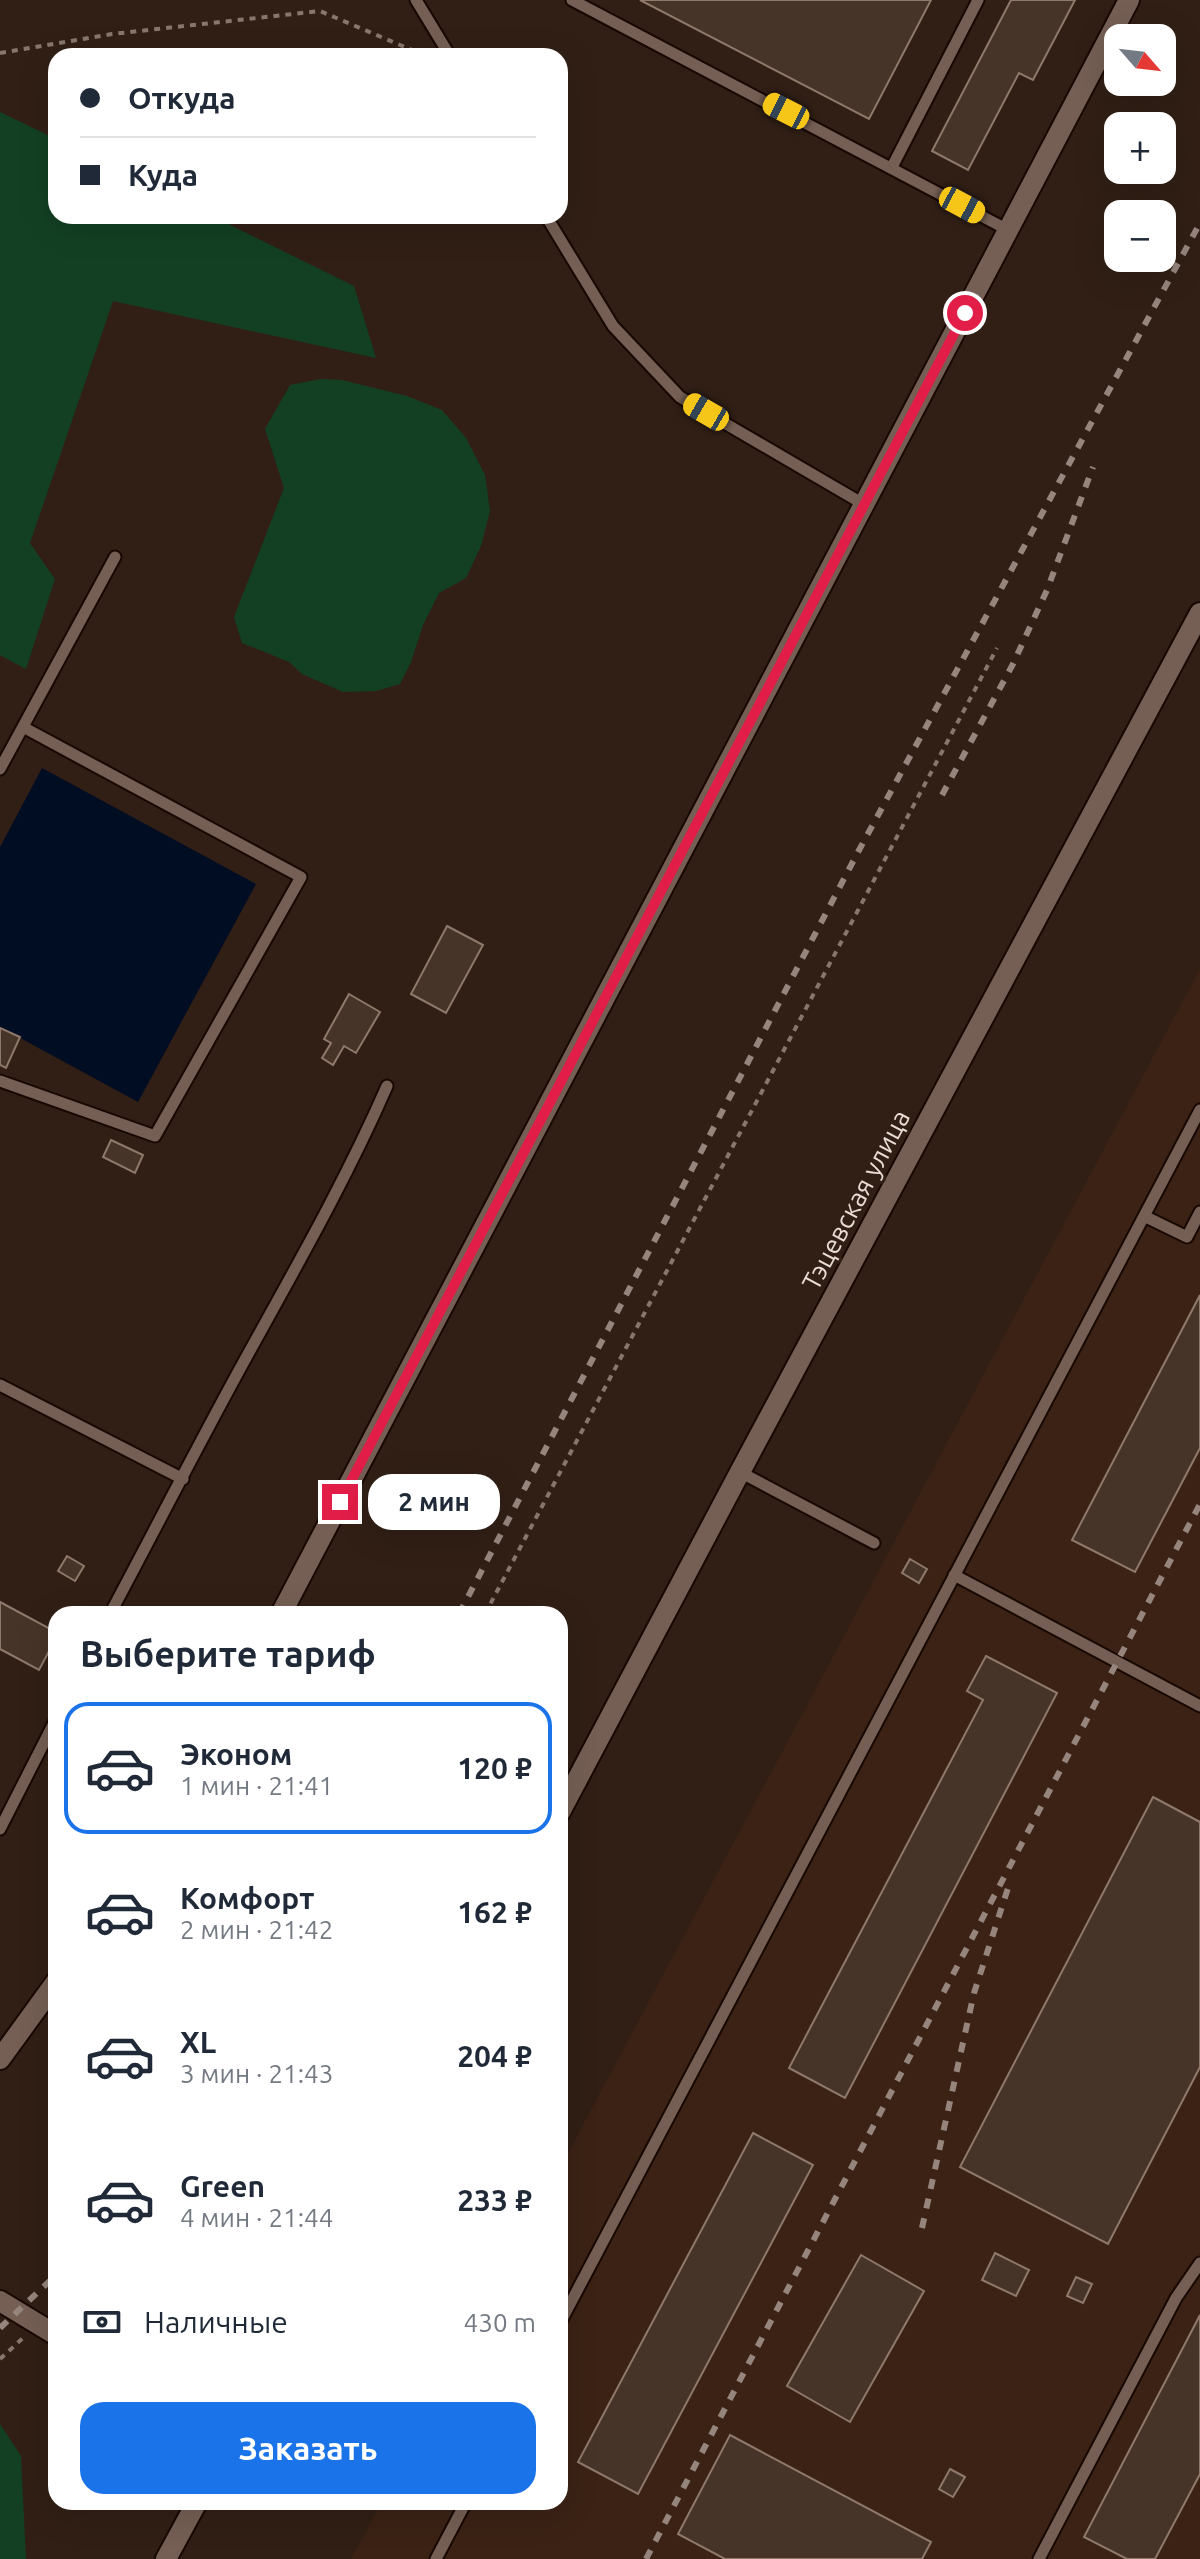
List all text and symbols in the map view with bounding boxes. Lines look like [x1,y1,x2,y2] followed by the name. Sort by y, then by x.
[1104,24,1176,96] north arrow
[1104,24,1176,272] map controls
[128,81,236,115] text: Откуда
[759,89,813,133] car
[1104,112,1176,184] button: +
[128,158,198,192] text: Куда
[935,183,989,227] car
[1104,200,1176,272] button: −
[947,295,983,331] route start
[679,390,733,434] car
[796,1105,915,1295] street label: Тэцевская улица
[368,1474,500,1530] callout: 2 мин
[322,1484,358,1520] route end
[398,1487,470,1516] text: 2 мин
[80,1633,376,1674] text: Выберите тариф
[84,1732,156,1804] icon: car
[180,1737,292,1771] text: Эконом
[457,1751,532,1785] text: 120 ₽
[180,1771,333,1800] text: 1 мин · 21:41
[84,1876,156,1948] icon: car
[180,1881,314,1915] text: Комфорт
[457,1895,532,1929] text: 162 ₽
[180,1915,333,1944] text: 2 мин · 21:42
[84,2020,156,2092] icon: car
[180,2025,216,2059] text: XL
[457,2039,532,2073] text: 204 ₽
[180,2059,333,2088] text: 3 мин · 21:43
[84,2164,156,2236] icon: car
[180,2169,265,2203] text: Green
[457,2183,532,2217] text: 233 ₽
[180,2203,333,2232] text: 4 мин · 21:44
[80,2300,124,2344] icon: cash
[144,2305,288,2339] text: Наличные
[464,2308,536,2337] text: 430 m
[80,2402,536,2494] button: Заказать

